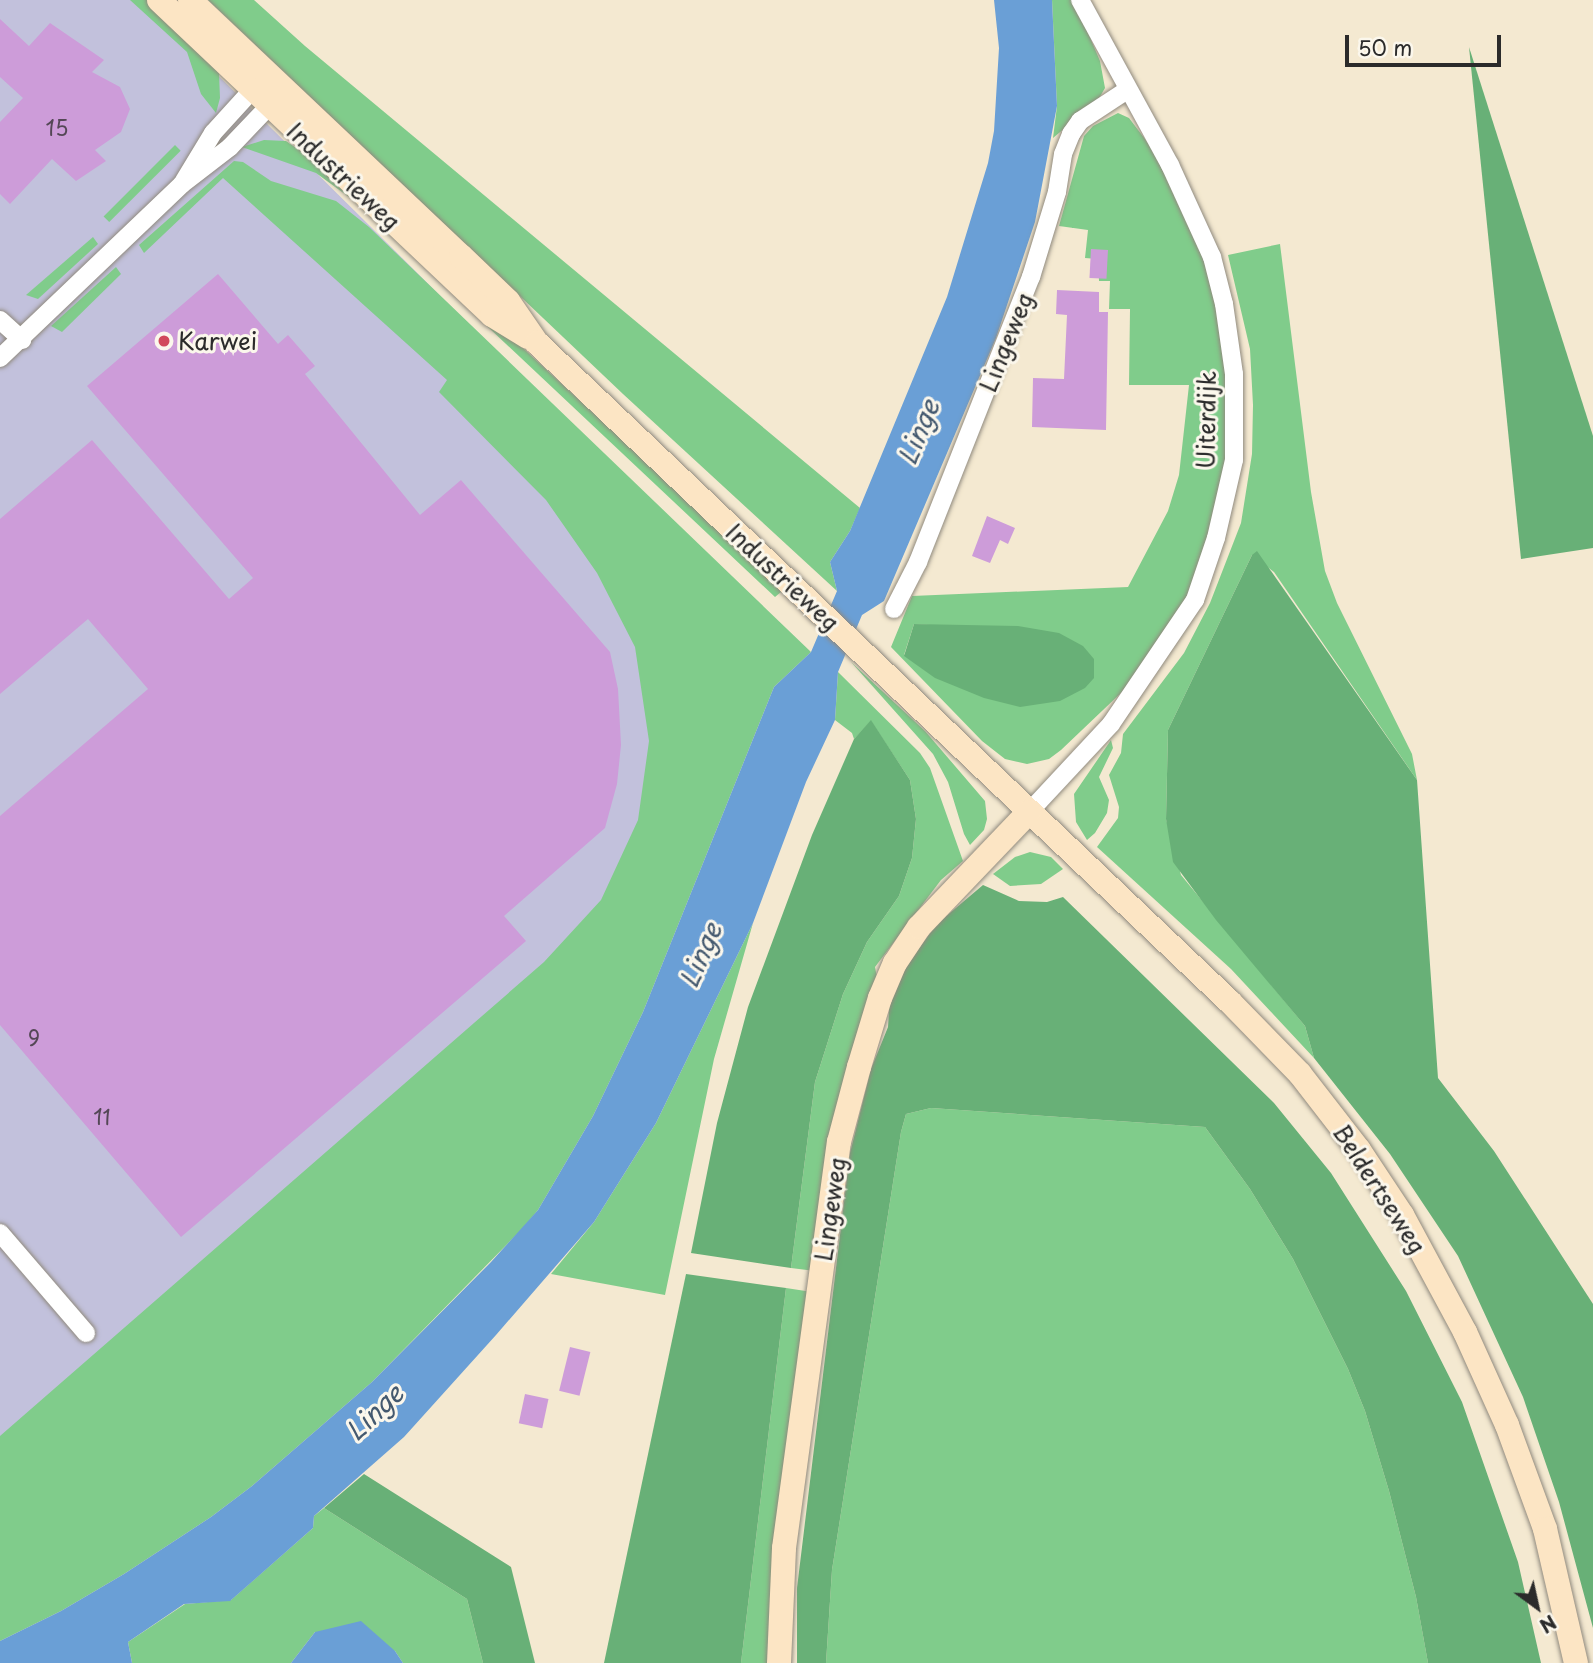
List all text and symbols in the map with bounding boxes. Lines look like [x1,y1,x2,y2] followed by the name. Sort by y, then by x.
[1348,21,1504,65] scale bar
[1358,31,1412,63] text: 50 m
[46,114,68,140] house number: 15
[281,116,407,236] street label: Industrieweg
[973,288,1039,396] street label: Lingeweg
[178,327,257,355] place label: Karwei
[156,333,172,349] marker: Karwei
[1191,371,1221,469] street label: Uiterdijk
[891,395,945,469] water label: Linge
[720,517,846,637] street label: Industrieweg
[673,918,727,992] water label: Linge
[28,1024,40,1050] house number: 9
[93,1103,111,1129] house number: 11
[1327,1119,1433,1259] street label: Beldertseweg
[808,1155,852,1263] street label: Lingeweg
[339,1377,409,1447] water label: Linge
[1502,1572,1572,1642] north arrow
[1534,1609,1562,1640] text: N

